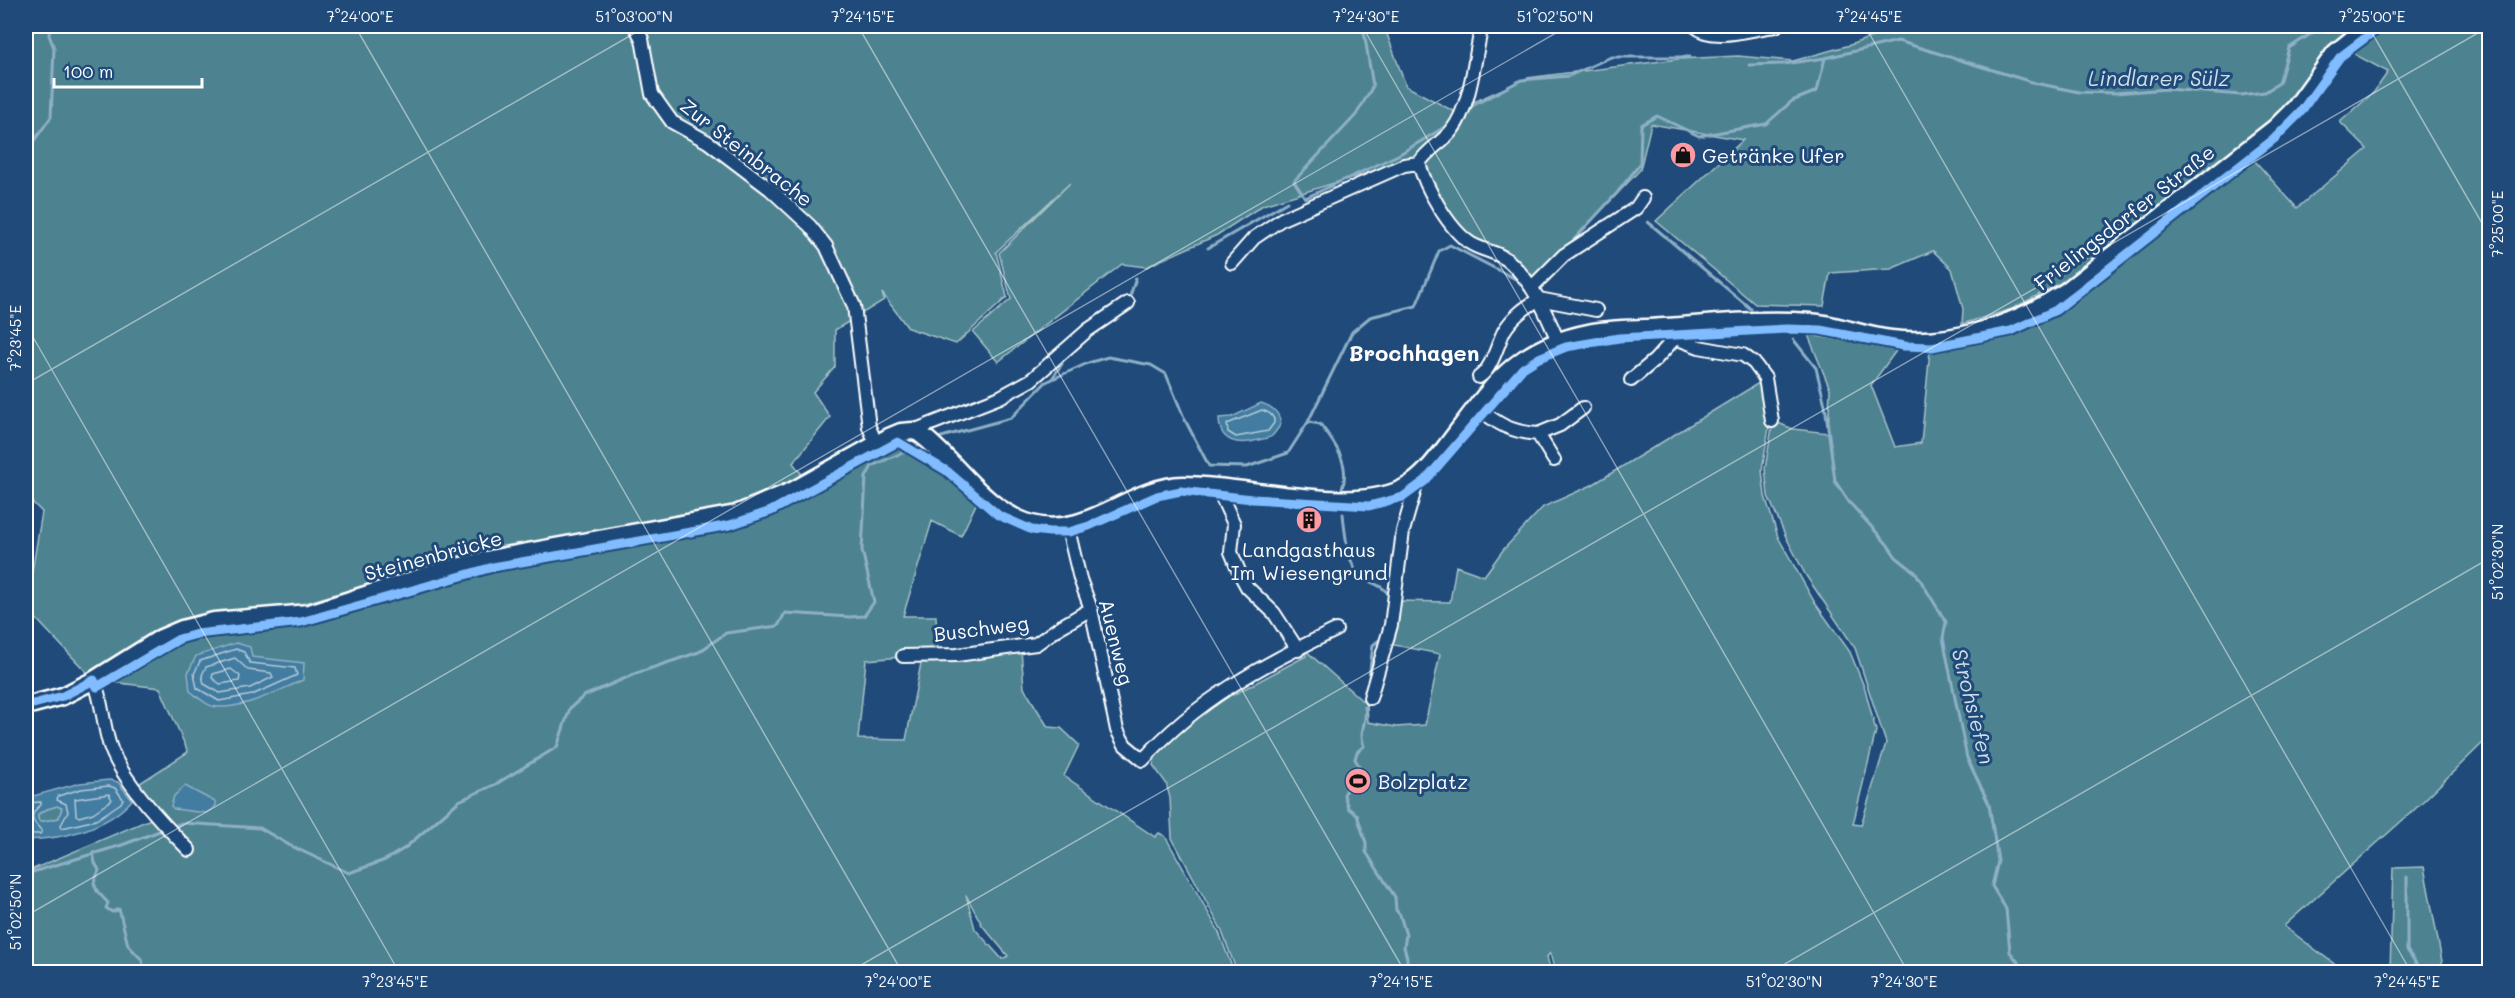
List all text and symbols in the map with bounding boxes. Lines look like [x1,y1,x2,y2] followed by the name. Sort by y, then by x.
[327,6,394,26] text: 7°24'00"E
[595,6,673,26] text: 51°03'00"N
[831,6,895,26] text: 7°24'15"E
[1333,6,1400,26] text: 7°24'30"E
[1517,6,1593,26] text: 51°02'50"N
[1836,6,1902,26] text: 7°24'45"E
[2339,6,2406,26] text: 7°25'00"E
[54,51,202,89] scale bar
[63,59,113,83] text: 100 m
[2088,64,2230,91] water label: Lindlarer Sülz
[676,92,818,212] street label: Zur Steinbrache
[2029,138,2219,296] street label: Frielingsdorfer Straße
[1668,140,1698,170] shop icon: Getränke Ufer
[1702,142,1845,168] place label: Getränke Ufer
[2487,190,2507,257] text: 7°25'00"E
[5,305,25,371] text: 7°23'45"E
[1349,338,1479,367] district label: Brochhagen
[1294,505,1324,535] building icon: Landgasthaus Im Wiesengrund
[361,524,505,586] street label: Steinenbrücke
[2487,524,2507,600] text: 51°02'30"N
[1231,536,1387,585] place label: Landgasthaus Im Wiesengrund
[1094,596,1140,688] street label: Auenweg
[932,609,1030,647] street label: Buschweg
[1947,645,2001,767] water label: Strohsiefen
[1343,766,1373,796] sports icon: Bolzplatz
[1378,768,1468,794] place label: Bolzplatz
[5,874,25,950] text: 51°02'50"N
[362,971,428,991] text: 7°23'45"E
[865,971,932,991] text: 7°24'00"E
[1369,971,1433,991] text: 7°24'15"E
[1746,971,1822,991] text: 51°02'30"N
[1871,971,1938,991] text: 7°24'30"E
[2374,971,2440,991] text: 7°24'45"E

